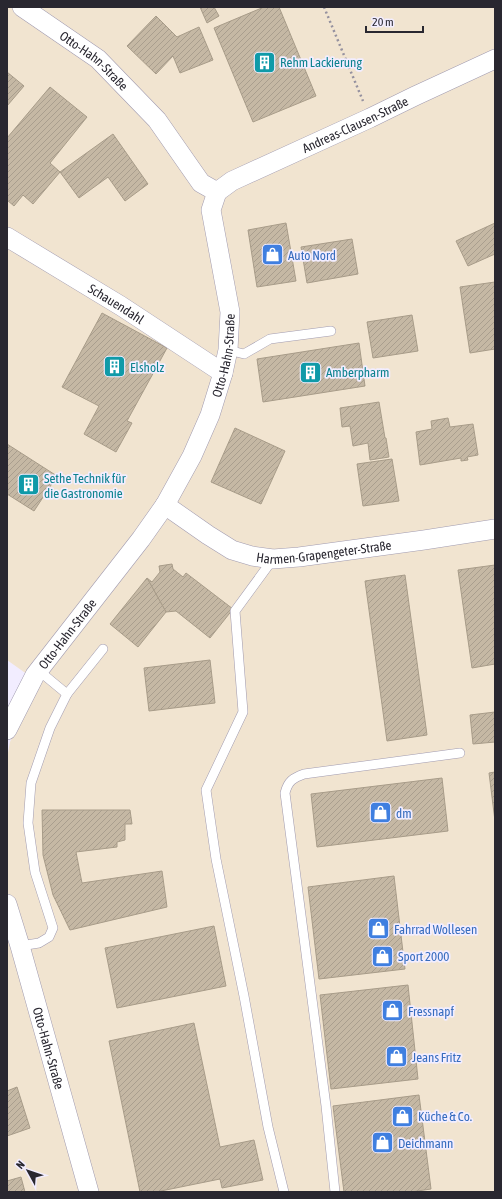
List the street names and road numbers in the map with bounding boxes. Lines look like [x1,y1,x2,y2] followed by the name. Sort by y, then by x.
[57,28,131,94] street label: Otto-Hahn-Straße
[300,94,411,156] street label: Andreas-Clausen-Straße
[85,281,147,327] street label: Schauendahl
[209,313,238,399] street label: Otto-Hahn-Straße
[255,538,392,567] street label: Harmen-Grapengeter-Straße
[36,596,100,672] street label: Otto-Hahn-Straße
[29,1005,67,1091] street label: Otto-Hahn-Straße

